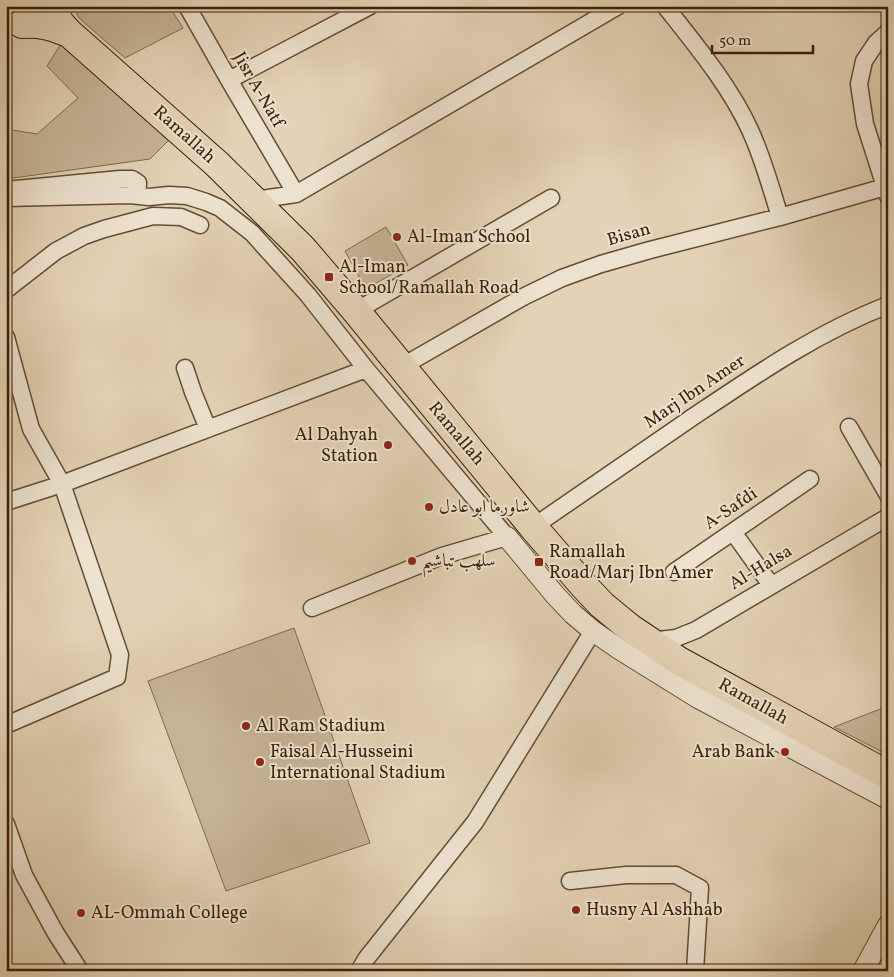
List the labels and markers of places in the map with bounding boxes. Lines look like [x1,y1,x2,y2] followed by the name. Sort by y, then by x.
[407,225,530,250] place label: Al-Iman School
[391,231,403,243] marker: Al-Iman School
[339,255,519,301] place label: Al-Iman School/Ramallah Road
[323,271,335,283] marker: Al-Iman School/Ramallah Road
[295,423,378,469] place label: Al Dahyah Station
[382,439,394,451] marker: Al Dahyah Station
[439,495,530,520] place label: شاورما ابو عادل
[423,501,435,513] marker: شاورما ابو عادل
[549,540,714,586] place label: Ramallah Road/Marj Ibn Amer
[422,549,495,578] place label: سلهب تباشيم
[406,555,418,567] marker: سلهب تباشيم
[533,556,545,568] marker: Ramallah Road/Marj Ibn Amer
[256,714,385,739] place label: Al Ram Stadium
[240,720,252,732] marker: Al Ram Stadium
[270,740,446,786] place label: Faisal Al-Husseini International Stadium
[692,740,775,765] place label: Arab Bank
[779,746,791,758] marker: Arab Bank
[254,756,266,768] marker: Faisal Al-Husseini International Stadium
[586,898,723,923] place label: Husny Al Ashhab
[91,901,247,926] place label: AL-Ommah College
[570,904,582,916] marker: Husny Al Ashhab
[75,907,87,919] marker: AL-Ommah College

